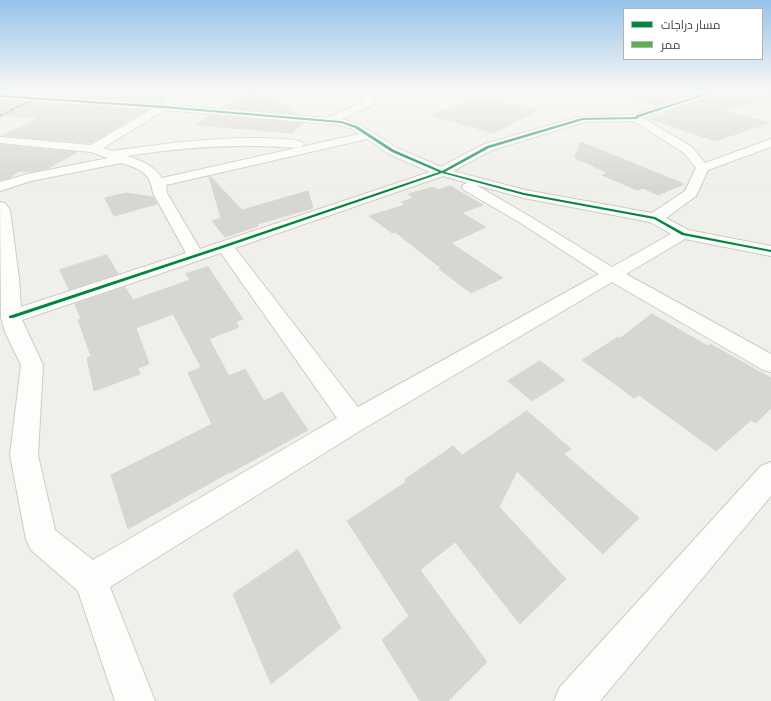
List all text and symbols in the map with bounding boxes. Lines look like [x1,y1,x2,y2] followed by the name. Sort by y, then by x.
[623,8,763,60] legend
[661,18,721,32] text: مسار دراجات
[661,38,680,52] text: ممر

